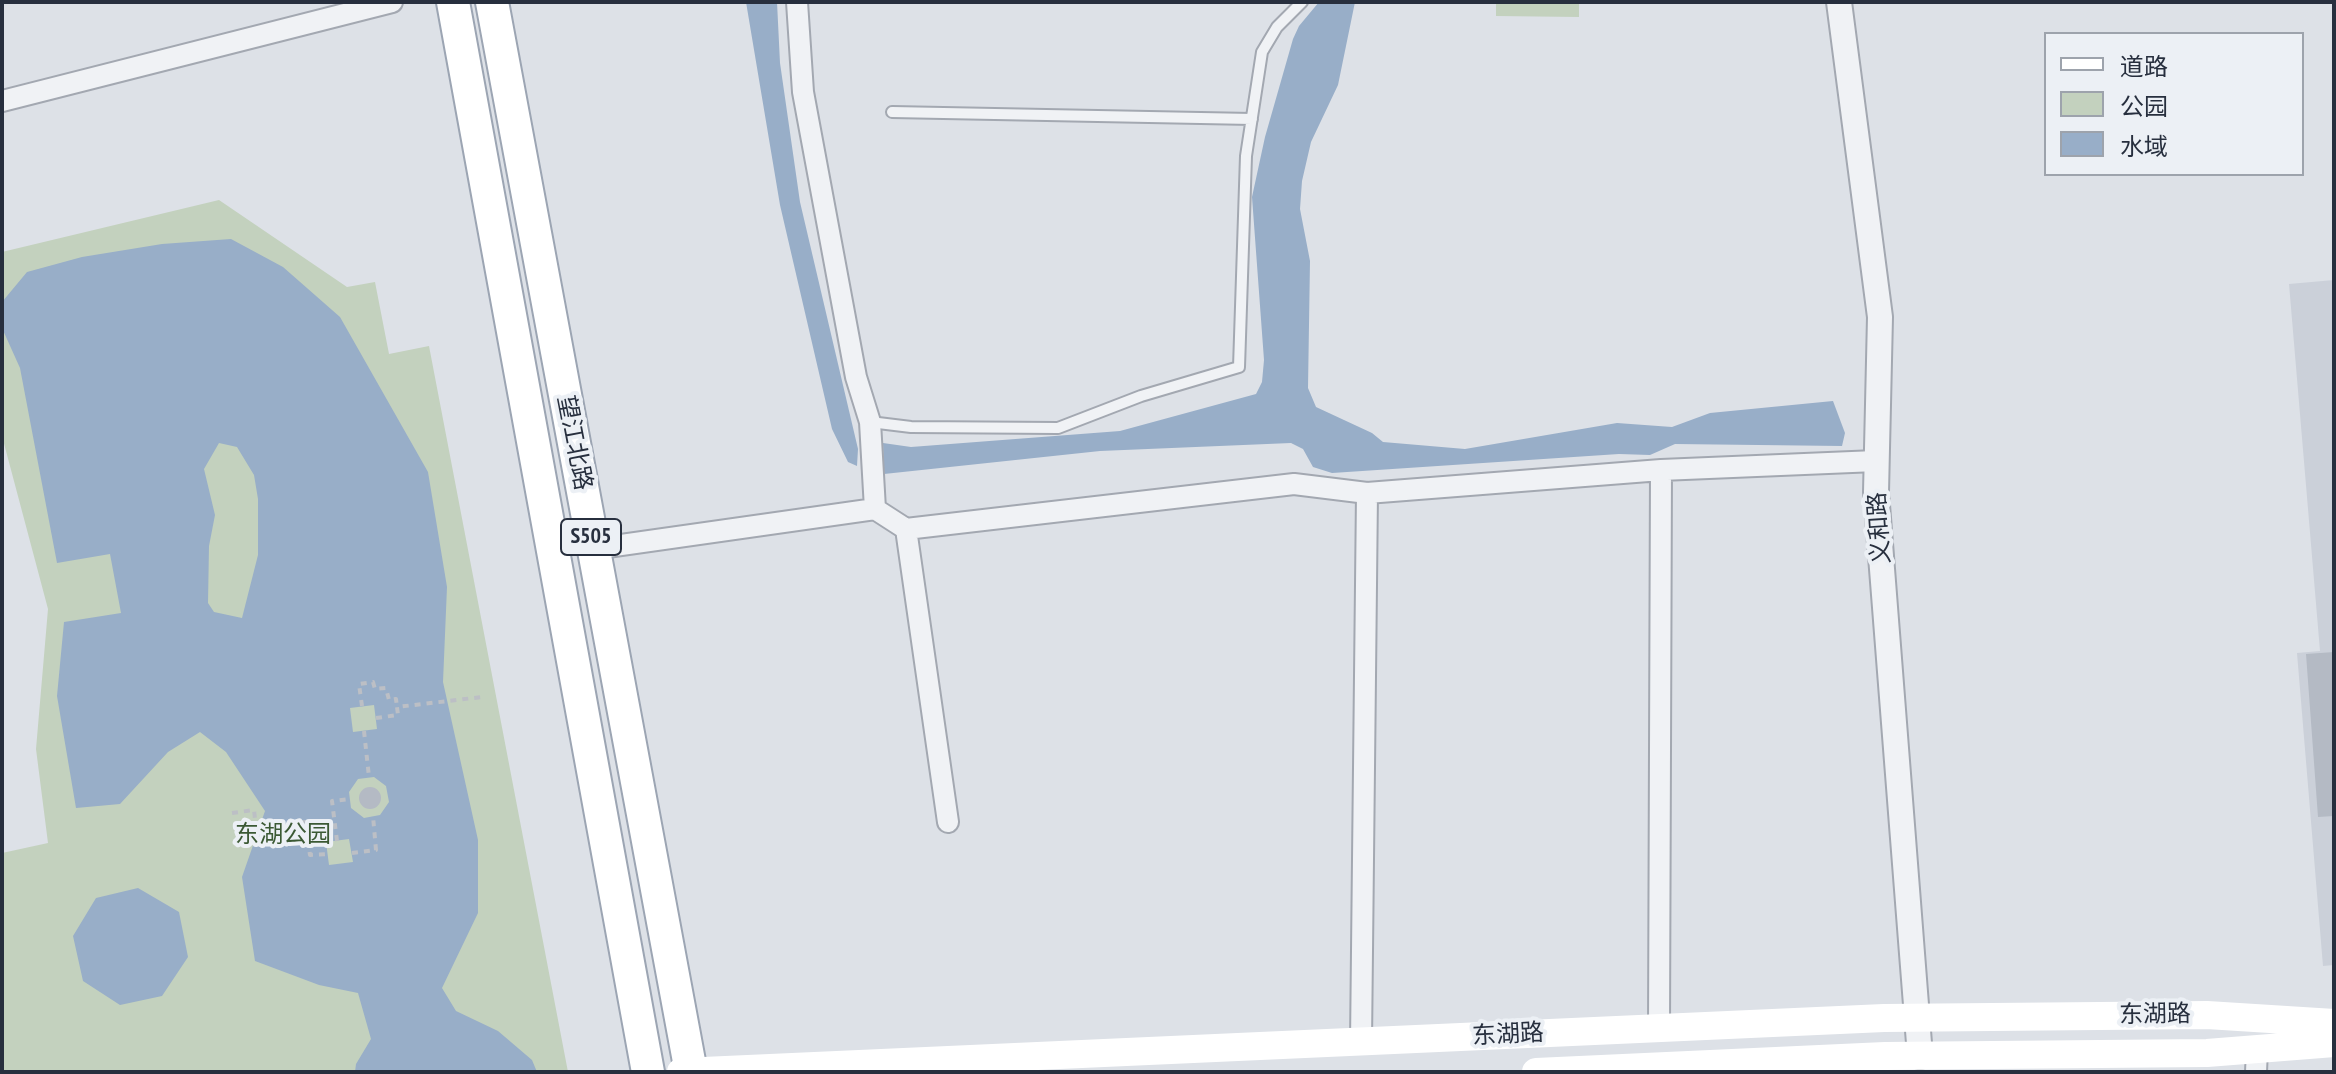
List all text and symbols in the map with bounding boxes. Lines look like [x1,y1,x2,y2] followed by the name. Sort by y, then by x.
[2044,32,2304,176] legend
[2120,51,2168,82] text: 道路
[2120,91,2168,122] text: 公园
[2120,131,2168,162] text: 水域
[551,393,597,493] street label: 望江北路
[1863,491,1897,565] street label: 义和路
[561,519,621,555] road number: S505
[235,821,331,849] park label: 东湖公园
[2119,1000,2191,1030] street label: 东湖路
[1471,1019,1545,1051] street label: 东湖路

